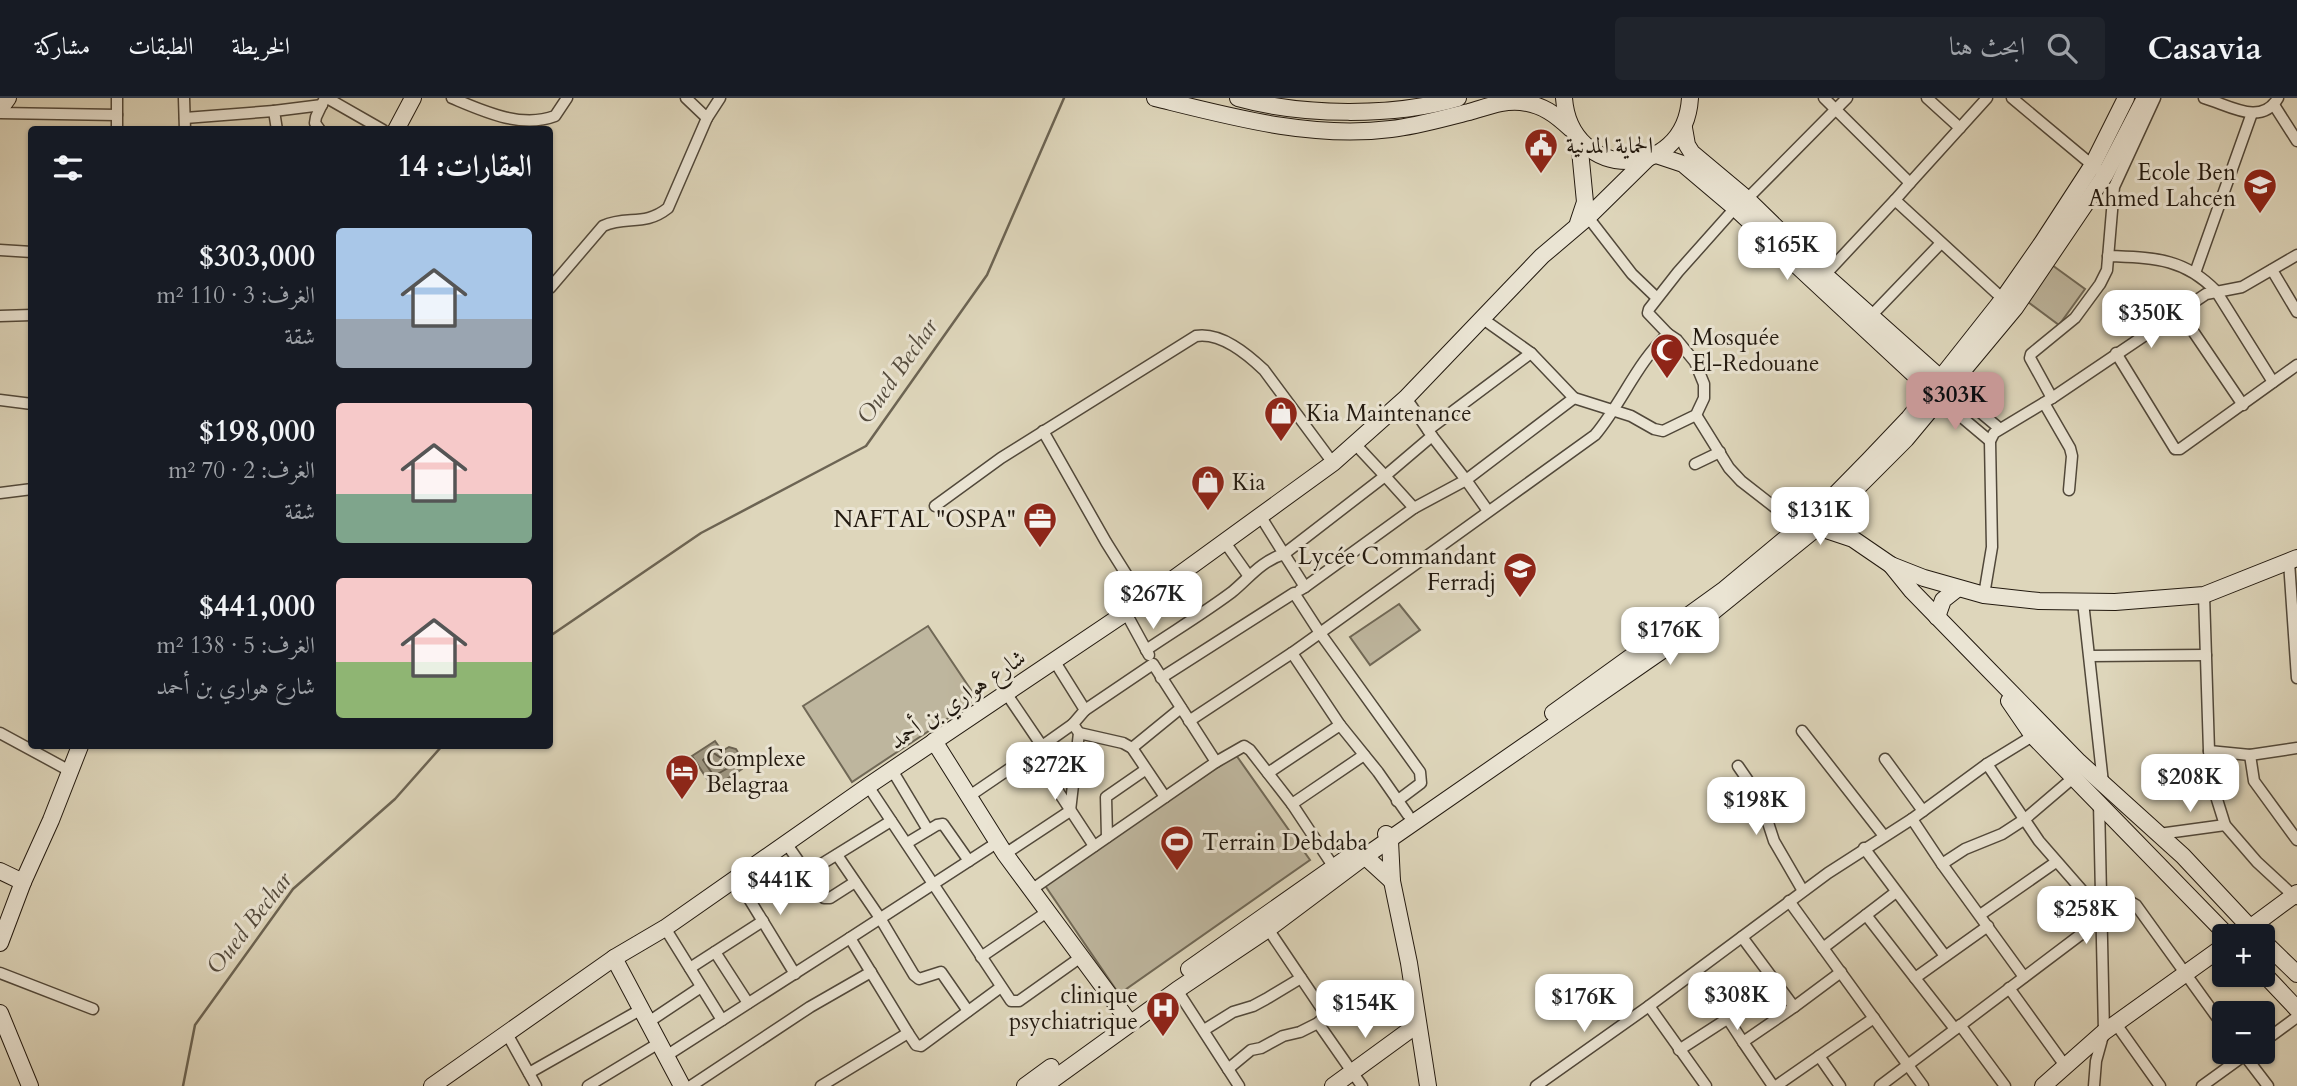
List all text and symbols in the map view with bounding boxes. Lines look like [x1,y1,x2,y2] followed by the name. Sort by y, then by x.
[1615,17,2105,80] search box
[2147,26,2262,71] text: Casavia
[1949,29,2025,64] text: ابحث هنا
[2043,29,2081,67] icon: search
[35,30,90,63] text: مشاركة
[128,30,194,63] text: الطبقات
[232,30,290,63] text: الخريطة
[1522,126,1560,175] public building icon: الحماية المدنية
[1566,130,1653,161] place label: الحماية المدنية
[397,146,532,187] text: العقارات: 14
[49,149,87,187] icon: filters
[2088,157,2236,214] place label: Ecole Ben Ahmed Lahcen
[2241,166,2279,215] school or university icon: Ecole Ben Ahmed Lahcen
[1738,222,1836,282] pin: $165K
[1754,229,1820,260] text: $165K
[199,236,315,277] text: $303,000
[392,256,476,340] icon: home
[156,280,315,311] text: الغرف: 3 · 110 m²
[2102,290,2200,350] pin: $350K
[2118,297,2184,328] text: $350K
[849,311,946,431] water label: Oued Bechar
[285,321,315,352] text: شقة
[1692,322,1819,379] place label: Mosquée El-Redouane
[1648,331,1686,380] mosque icon: Mosquée El-Redouane
[1906,372,2004,432] pin: $303K
[1922,379,1988,410] text: $303K
[1262,394,1300,443] shop icon: Kia Maintenance
[1306,398,1472,429] place label: Kia Maintenance
[199,411,315,452] text: $198,000
[392,431,476,515] icon: home
[168,455,315,486] text: الغرف: 2 · 70 m²
[1189,463,1227,512] shop icon: Kia
[1232,467,1266,498] place label: Kia
[1771,488,1869,547] pin: $131K
[1787,494,1853,525] text: $131K
[285,496,315,527] text: شقة
[1021,500,1059,549] office icon: NAFTAL "OSPA"
[833,504,1016,535] place label: NAFTAL "OSPA"
[1298,541,1496,598] place label: Lycée Commandant Ferradj
[1501,550,1539,599] school or university icon: Lycée Commandant Ferradj
[1104,572,1202,631] pin: $267K
[1120,578,1186,609] text: $267K
[199,586,315,627] text: $441,000
[392,606,476,690] icon: home
[1621,608,1719,667] pin: $176K
[1637,614,1703,645] text: $176K
[156,630,315,661] text: الغرف: 5 · 138 m²
[882,641,1034,760] street label: شارع هواري بن أحمد
[156,671,315,702] text: شارع هواري بن أحمد
[1006,742,1104,802] pin: $272K
[706,743,806,800] place label: Complexe Belagraa
[1022,749,1088,780] text: $272K
[663,752,701,801] hotel icon: Complexe Belagraa
[2141,754,2239,814] pin: $208K
[2157,761,2223,792] text: $208K
[1707,778,1805,837] pin: $198K
[1723,784,1789,815] text: $198K
[1158,823,1196,872] sports icon: Terrain Debdaba
[1202,827,1368,858] place label: Terrain Debdaba
[731,858,829,917] pin: $441K
[199,864,301,981] water label: Oued Bechar
[747,864,813,895] text: $441K
[2037,886,2135,946] pin: $258K
[2053,893,2119,924] text: $258K
[2212,924,2275,1064] map controls
[2212,924,2275,987] button: +
[1688,972,1786,1032] pin: $308K
[1535,974,1633,1034] pin: $176K
[1704,979,1770,1010] text: $308K
[1009,980,1138,1037] place label: clinique psychiatrique
[1316,981,1414,1040] pin: $154K
[1551,981,1617,1012] text: $176K
[1332,987,1398,1018] text: $154K
[1144,989,1182,1038] hospital icon: clinique psychiatrique
[2212,1001,2275,1064] button: −

